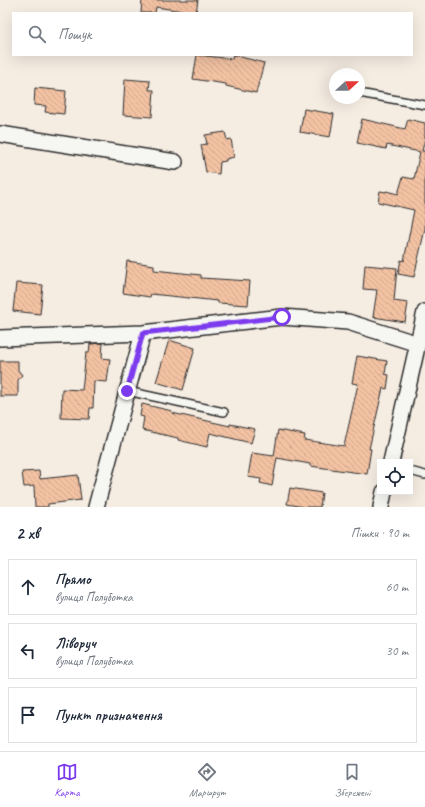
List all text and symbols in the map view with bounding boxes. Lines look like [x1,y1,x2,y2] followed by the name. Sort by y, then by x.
[12,12,413,56] search box
[26,23,48,45] icon: search
[58,25,91,44] text: Пошук
[329,68,365,104] north arrow
[273,308,291,326] route start
[118,382,136,400] route end
[377,459,413,495] map controls
[377,459,413,495] button: locate
[16,523,39,544] text: 2 хв
[351,525,409,541] text: Пішки · 90 m
[55,570,91,589] text: Прямо
[17,576,39,598] icon: ahead
[386,579,408,595] text: 60 m
[55,589,133,605] text: вулиця Полуботка
[55,634,96,653] text: Ліворуч
[17,640,39,662] icon: left
[386,643,408,659] text: 30 m
[55,653,133,669] text: вулиця Полуботка
[17,704,39,726] icon: arrive
[55,706,162,725] text: Пункт призначення
[55,761,80,799] tab: Карта
[189,761,225,799] tab: Маршрут
[335,761,370,799] tab: Збережені

